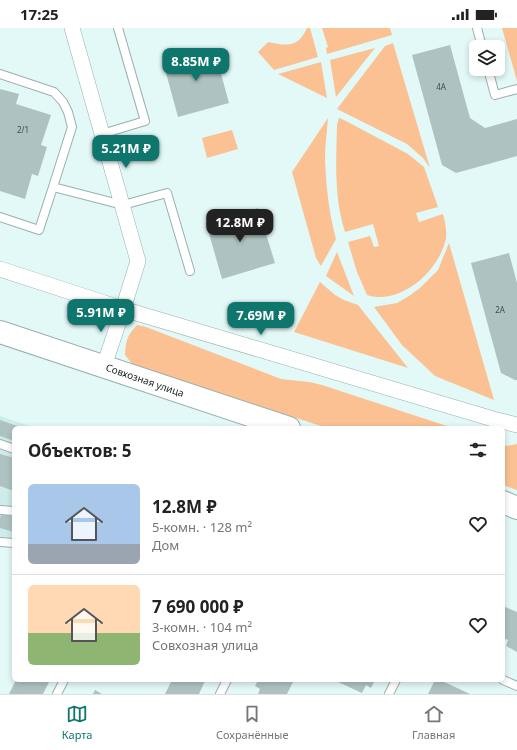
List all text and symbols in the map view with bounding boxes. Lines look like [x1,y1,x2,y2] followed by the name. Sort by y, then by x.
[20,4,59,24] text: 17:25
[469,40,505,76] map controls
[469,40,505,76] button: layers
[159,48,233,82] pin: 8.85M ₽
[171,52,221,70] text: 8.85M ₽
[436,81,447,92] house number: 4А
[17,124,29,135] house number: 2/1
[89,135,163,169] pin: 5.21M ₽
[101,139,151,157] text: 5.21M ₽
[203,209,277,243] pin: 12.8M ₽
[215,213,265,231] text: 12.8M ₽
[64,299,138,333] pin: 5.91M ₽
[224,302,298,336] pin: 7.69M ₽
[76,303,126,321] text: 5.91M ₽
[495,304,506,315] house number: 2А
[236,306,286,324] text: 7.69M ₽
[104,360,186,400] street label: Совхозная улица
[28,439,131,462] text: Объектов: 5
[467,439,489,461] icon: filters
[152,495,217,518] text: 12.8M ₽
[60,500,108,548] icon: home
[467,513,489,535] icon: heart
[152,518,252,536] text: 5-комн. · 128 m²
[152,536,179,554] text: Дом
[152,595,244,618] text: 7 690 000 ₽
[60,601,108,649] icon: home
[467,614,489,636] icon: heart
[152,618,252,636] text: 3-комн. · 104 m²
[152,636,259,654] text: Совхозная улица
[62,703,92,742] tab: Карта
[216,703,288,742] tab: Сохранённые
[412,703,455,742] tab: Главная

